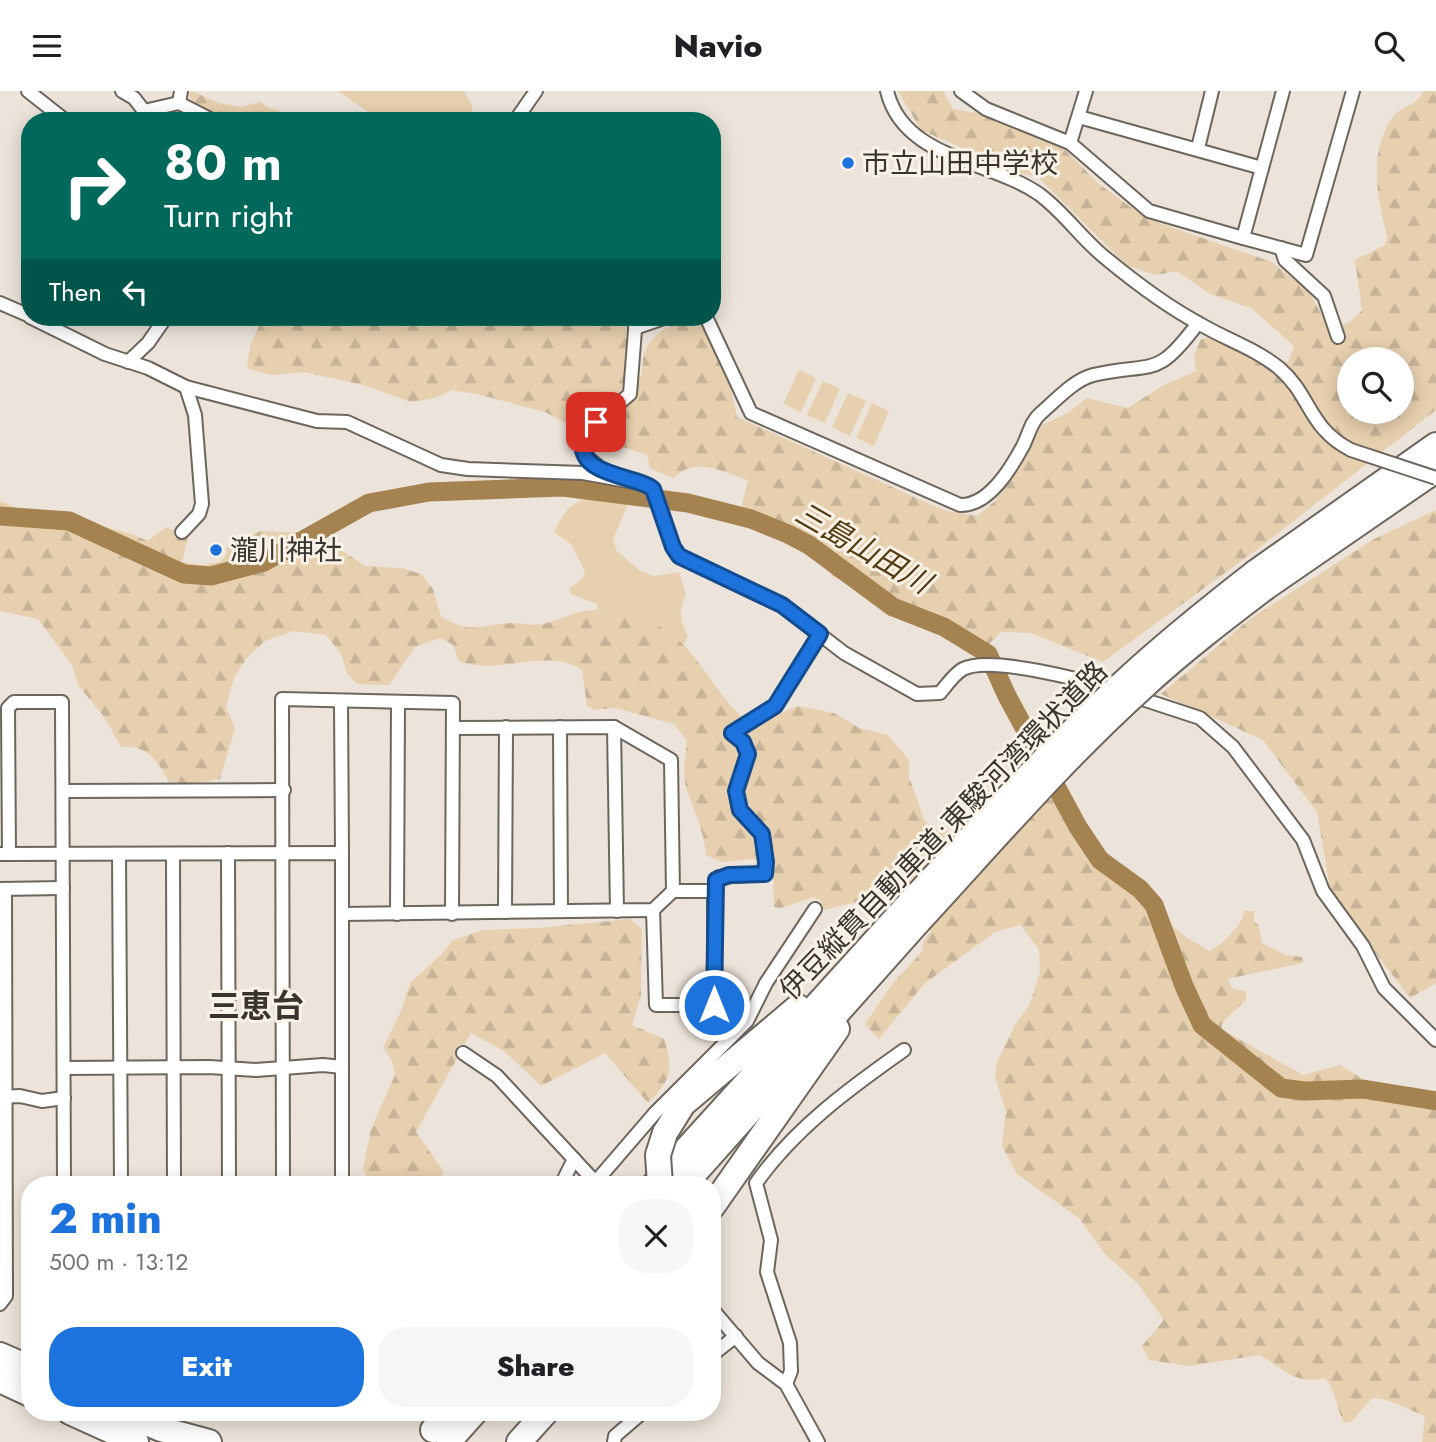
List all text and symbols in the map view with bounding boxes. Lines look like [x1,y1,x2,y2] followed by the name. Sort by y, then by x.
[673,23,763,69] text: Navio
[28,27,66,65] icon: menu
[1370,27,1408,65] icon: search
[164,128,282,198] text: 80 m
[49,140,140,231] icon: right
[862,143,1058,184] place label: 市立山田中学校
[840,155,856,171] marker: 市立山田中学校
[164,193,293,239] text: Turn right
[49,273,102,311] text: Then
[116,273,154,311] icon: left
[1337,347,1414,424] map controls
[1337,347,1414,424] button: search
[566,392,626,452] pin
[577,403,615,441] icon: arrive
[788,491,942,605] water label: 三島山田川
[230,530,342,571] place label: 瀧川神社
[208,542,224,558] marker: 瀧川神社
[770,652,1117,1009] street label: 伊豆縦貫自動車道;東駿河湾環状道路
[677,968,751,1042] position arrow
[208,983,304,1029] district label: 三恵台
[49,1188,162,1249] text: 2 min
[619,1199,693,1273] button: close
[49,1245,188,1279] text: 500 m · 13:12
[49,1327,364,1407] button: Exit
[378,1327,693,1407] button: Share

